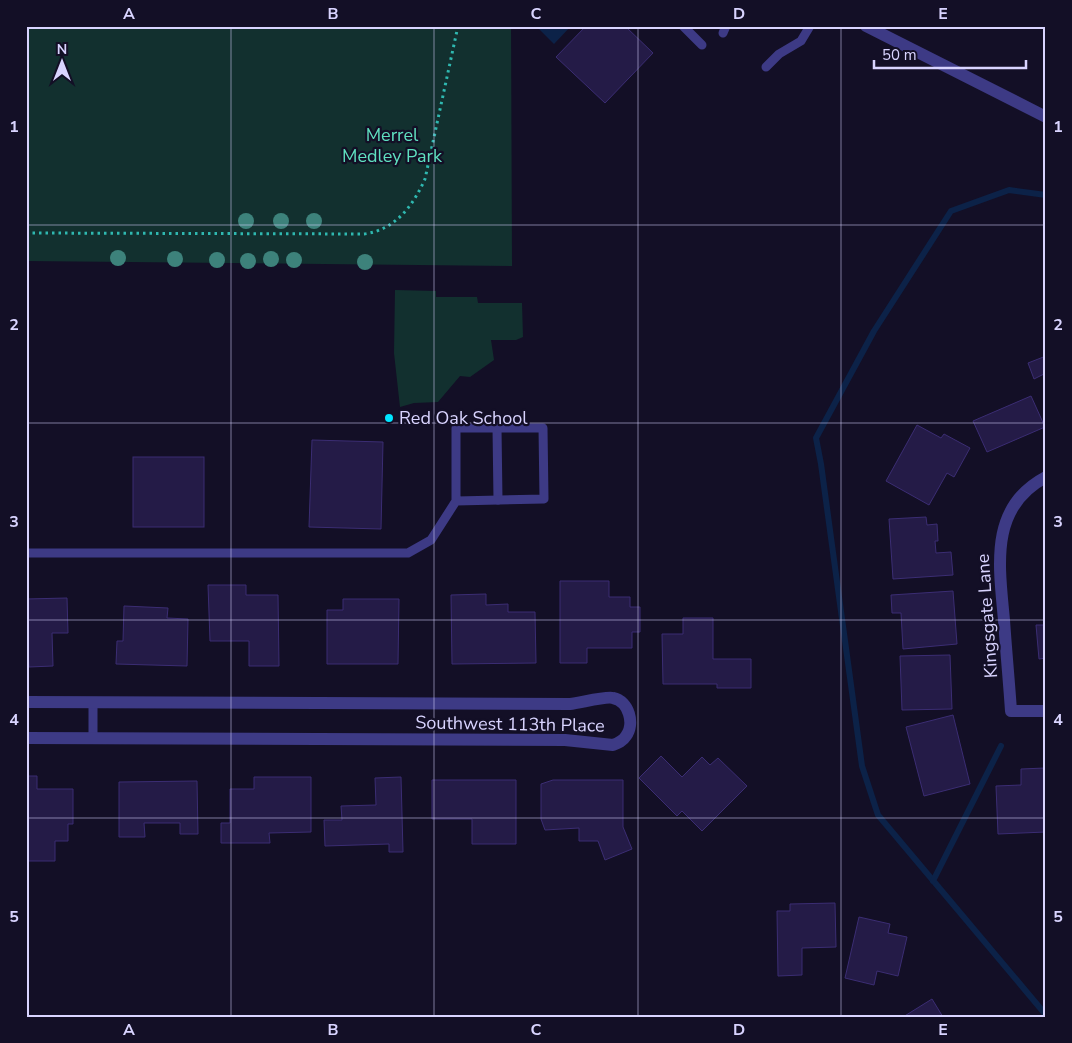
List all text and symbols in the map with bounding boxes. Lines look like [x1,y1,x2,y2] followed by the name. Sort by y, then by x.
[123,3,135,25] text: A
[327,3,339,25] text: B
[531,3,542,25] text: C
[733,3,745,25] text: D
[938,3,948,25] text: E
[38,38,88,88] north arrow
[874,38,1027,70] scale bar
[57,40,67,59] text: N
[882,45,917,65] text: 50 m
[9,116,19,138] text: 1
[1053,116,1063,138] text: 1
[342,123,443,168] park label: Merrel Medley Park
[9,314,19,336] text: 2
[1053,314,1063,336] text: 2
[399,406,528,430] place label: Red Oak School
[383,412,395,424] marker: Red Oak School
[9,511,19,533] text: 3
[1053,511,1063,533] text: 3
[971,553,1003,679] street label: Kingsgate Lane
[9,709,19,731] text: 4
[1053,709,1063,731] text: 4
[415,710,605,738] street label: Southwest 113th Place
[9,906,19,928] text: 5
[1053,906,1063,928] text: 5
[123,1019,135,1041] text: A
[327,1019,339,1041] text: B
[531,1019,542,1041] text: C
[733,1019,745,1041] text: D
[938,1019,948,1041] text: E

